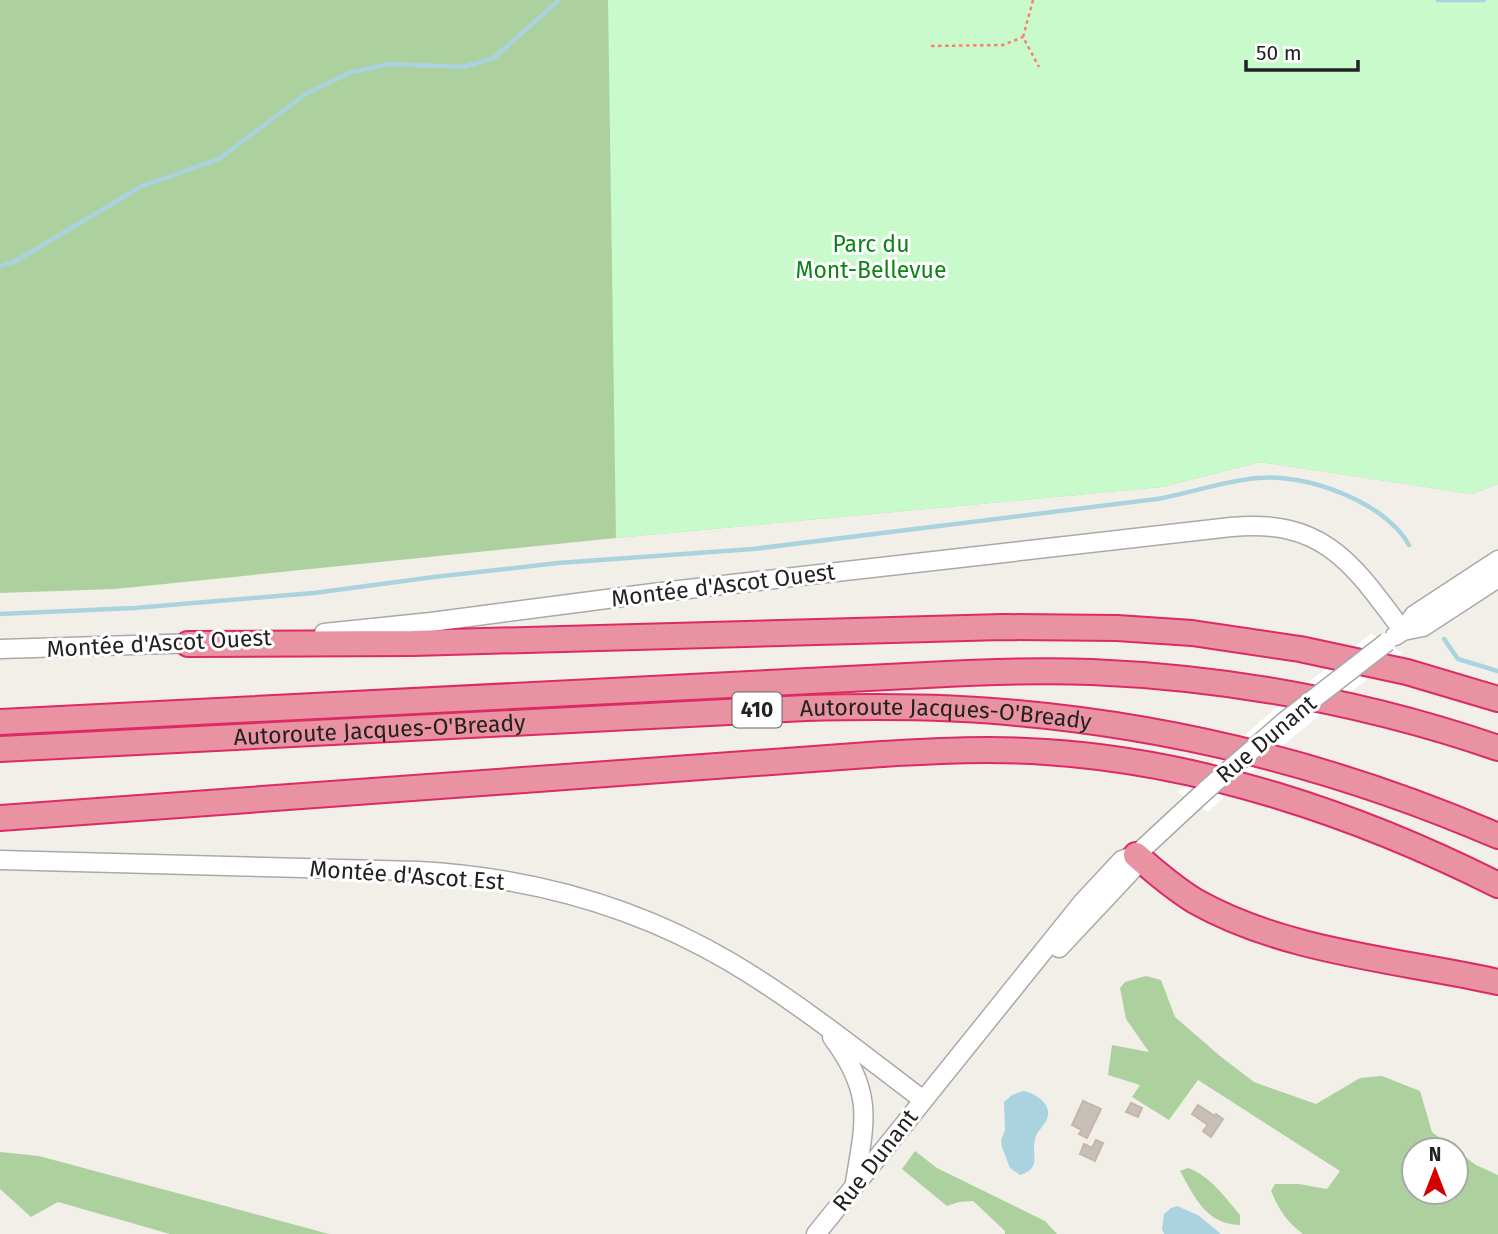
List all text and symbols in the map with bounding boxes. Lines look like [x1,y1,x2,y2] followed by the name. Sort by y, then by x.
[1246,28,1358,72] scale bar
[1256,40,1302,66] text: 50 m
[795,230,947,284] park label: Parc du Mont-Bellevue
[610,557,837,613] street label: Montée d'Ascot Ouest
[46,623,273,663] street label: Montée d'Ascot Ouest
[1210,689,1322,789] street label: Rue Dunant
[732,692,782,728] road number: 410
[799,693,1094,736] street label: Autoroute Jacques-O'Bready
[233,708,527,751] street label: Autoroute Jacques-O'Bready
[308,854,506,896] street label: Montée d'Ascot Est
[826,1103,924,1217] street label: Rue Dunant
[1400,1136,1470,1206] north arrow
[1429,1143,1441,1166] text: N

